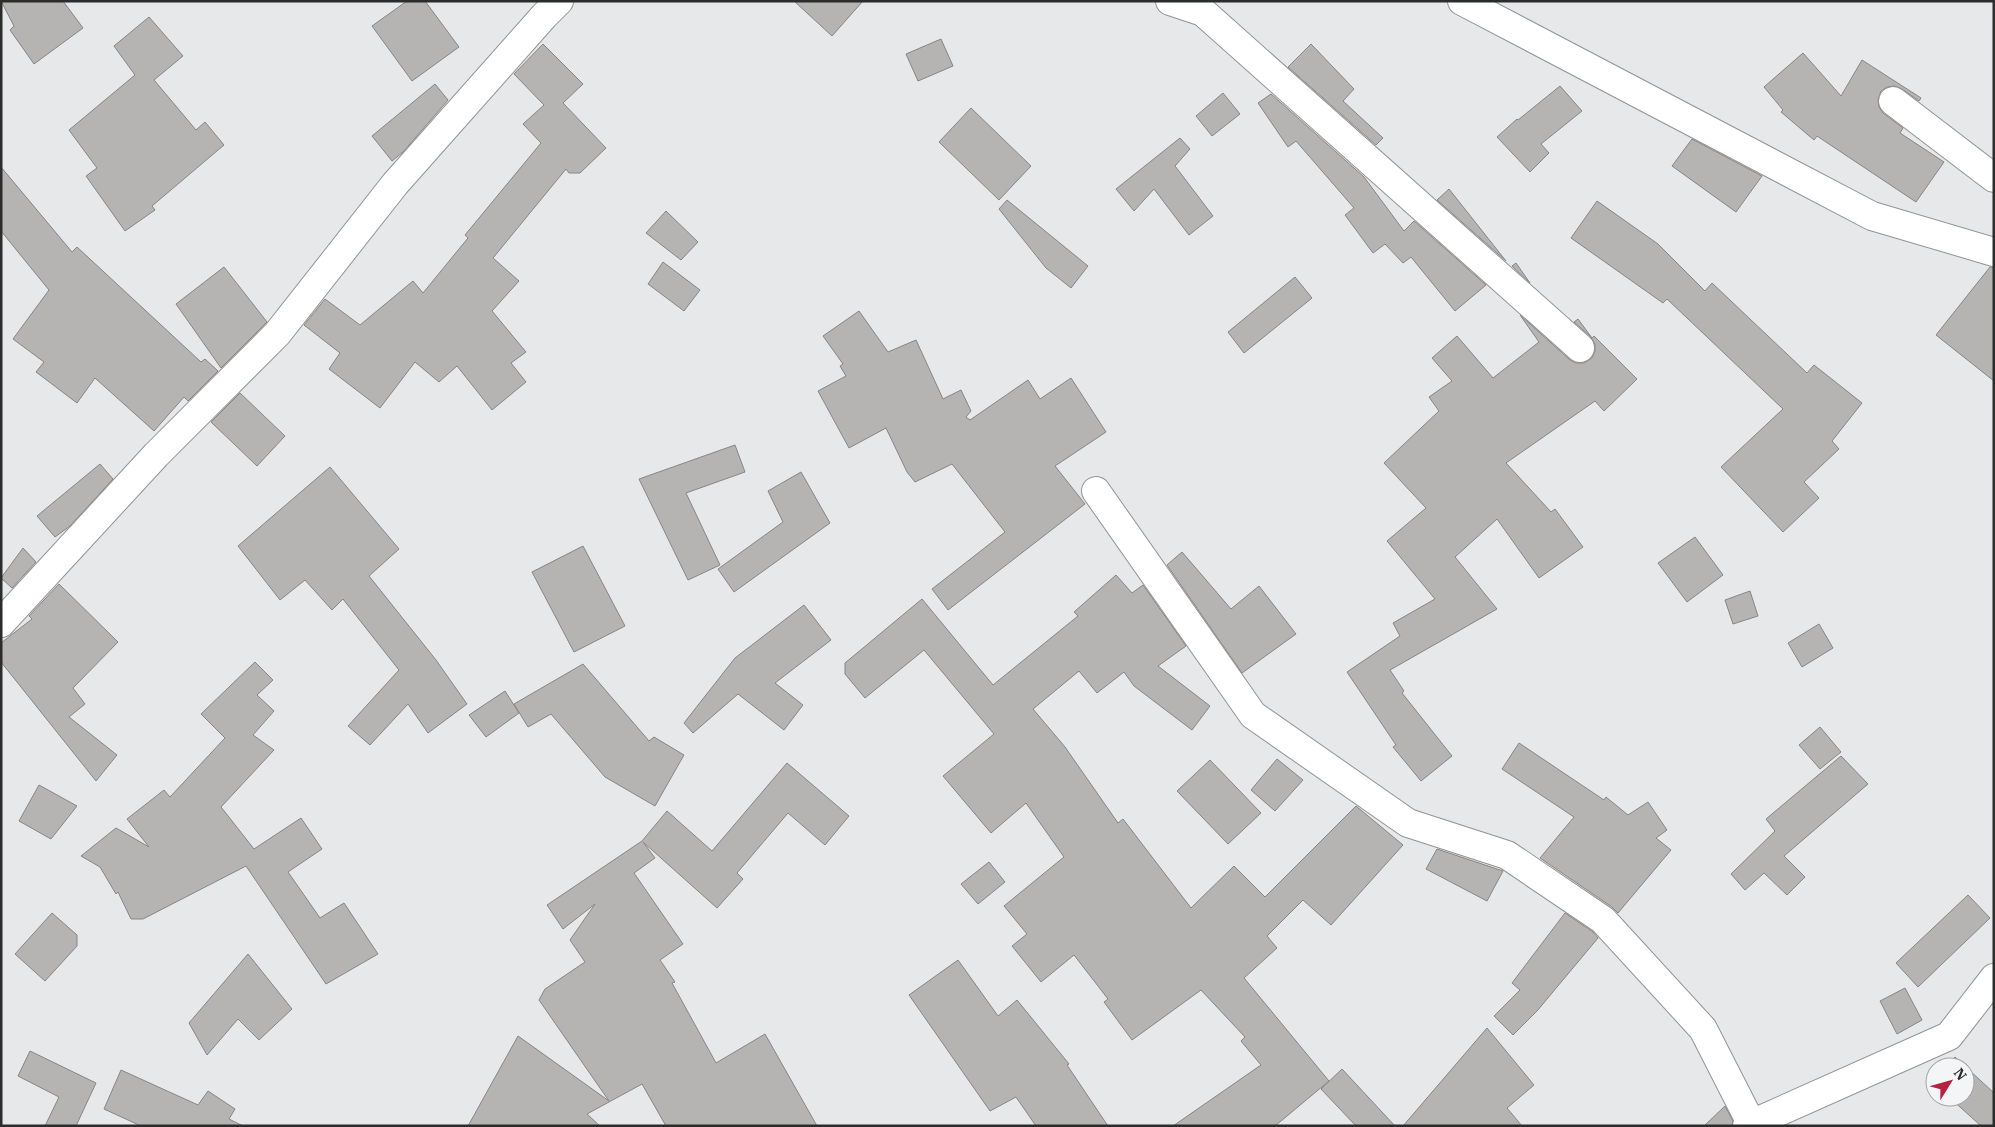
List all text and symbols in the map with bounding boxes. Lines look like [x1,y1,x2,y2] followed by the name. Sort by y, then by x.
[1925,1057,1975,1107] north arrow
[1950,1064,1971,1084] text: N

